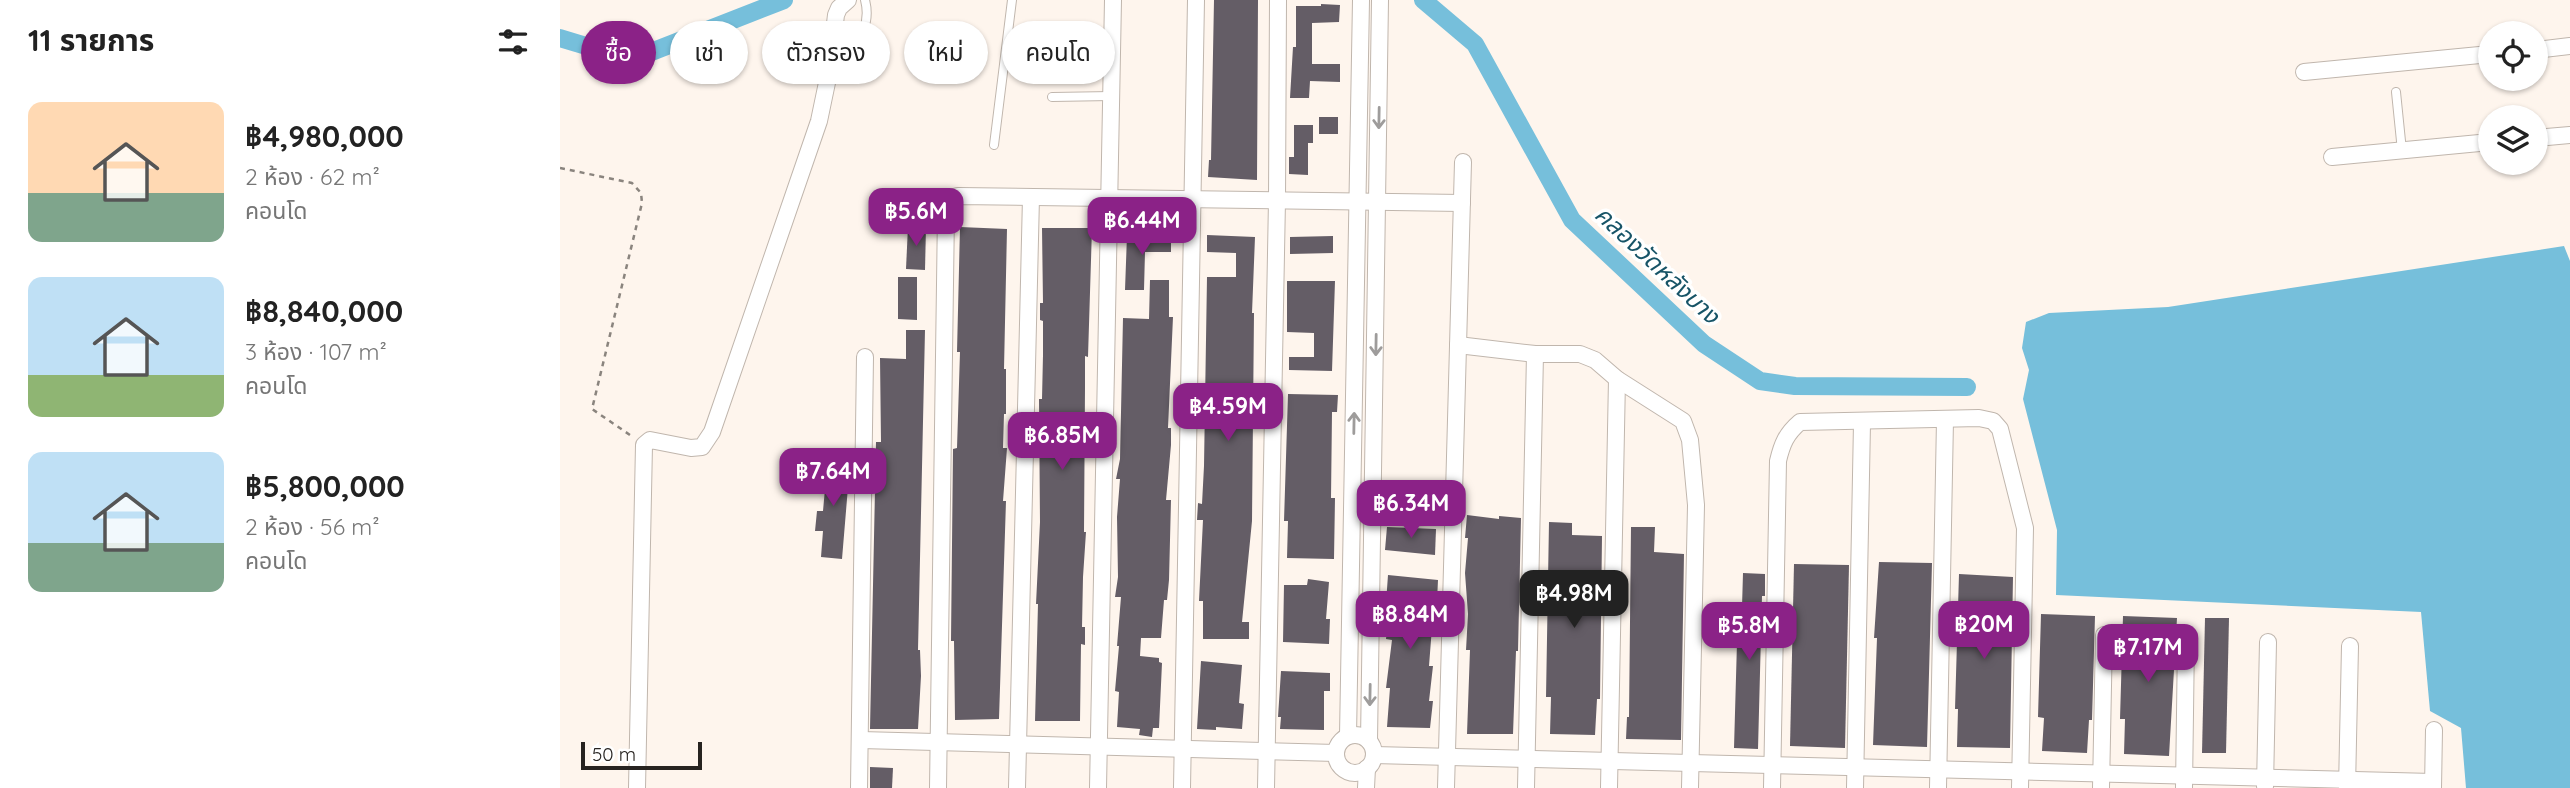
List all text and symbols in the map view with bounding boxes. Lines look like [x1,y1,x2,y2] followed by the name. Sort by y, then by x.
[28,21,154,59] text: 11 รายการ
[581,21,656,84] chip: ซื้อ
[670,21,748,84] chip: เช่า
[762,21,890,84] chip: ตัวกรอง
[904,21,988,84] chip: ใหม่
[1002,21,1115,84] chip: คอนโด
[2478,21,2548,175] map controls
[2478,21,2548,91] button: locate
[494,23,532,61] icon: filters
[2478,105,2548,175] button: layers
[1373,106,1386,129] one-way arrow
[245,117,404,155] text: ฿4,980,000
[84,130,168,214] icon: home
[245,162,380,191] text: 2 ห้อง · 62 m²
[867,188,965,248] pin: ฿5.6M
[245,196,307,225] text: คอนโด
[885,196,947,225] text: ฿5.6M
[1085,198,1199,257] pin: ฿6.44M
[1589,199,1727,330] water label: คลองวัดหลังบาง
[1103,205,1181,234] text: ฿6.44M
[245,292,403,330] text: ฿8,840,000
[84,305,168,389] icon: home
[1369,334,1382,357] one-way arrow
[245,337,387,366] text: 3 ห้อง · 107 m²
[245,371,307,400] text: คอนโด
[1171,384,1285,443] pin: ฿4.59M
[1189,391,1267,420] text: ฿4.59M
[1005,412,1119,472] pin: ฿6.85M
[1348,412,1361,435] one-way arrow
[1024,420,1100,449] text: ฿6.85M
[776,448,890,508] pin: ฿7.64M
[795,456,871,485] text: ฿7.64M
[245,467,405,505] text: ฿5,800,000
[84,480,168,564] icon: home
[1354,480,1468,540] pin: ฿6.34M
[1373,488,1449,517] text: ฿6.34M
[245,512,380,541] text: 2 ห้อง · 56 m²
[245,546,307,575] text: คอนโด
[1517,570,1631,630] pin: ฿4.98M
[1535,578,1613,607] text: ฿4.98M
[1353,592,1467,651] pin: ฿8.84M
[1372,599,1448,628] text: ฿8.84M
[1700,602,1798,662] pin: ฿5.8M
[1943,602,2025,661] pin: ฿20M
[1954,609,2014,638] text: ฿20M
[1718,610,1780,639] text: ฿5.8M
[2091,624,2205,684] pin: ฿7.17M
[2113,632,2183,661] text: ฿7.17M
[1363,683,1376,706] one-way arrow
[581,739,702,771] scale bar
[592,742,636,766] text: 50 m

